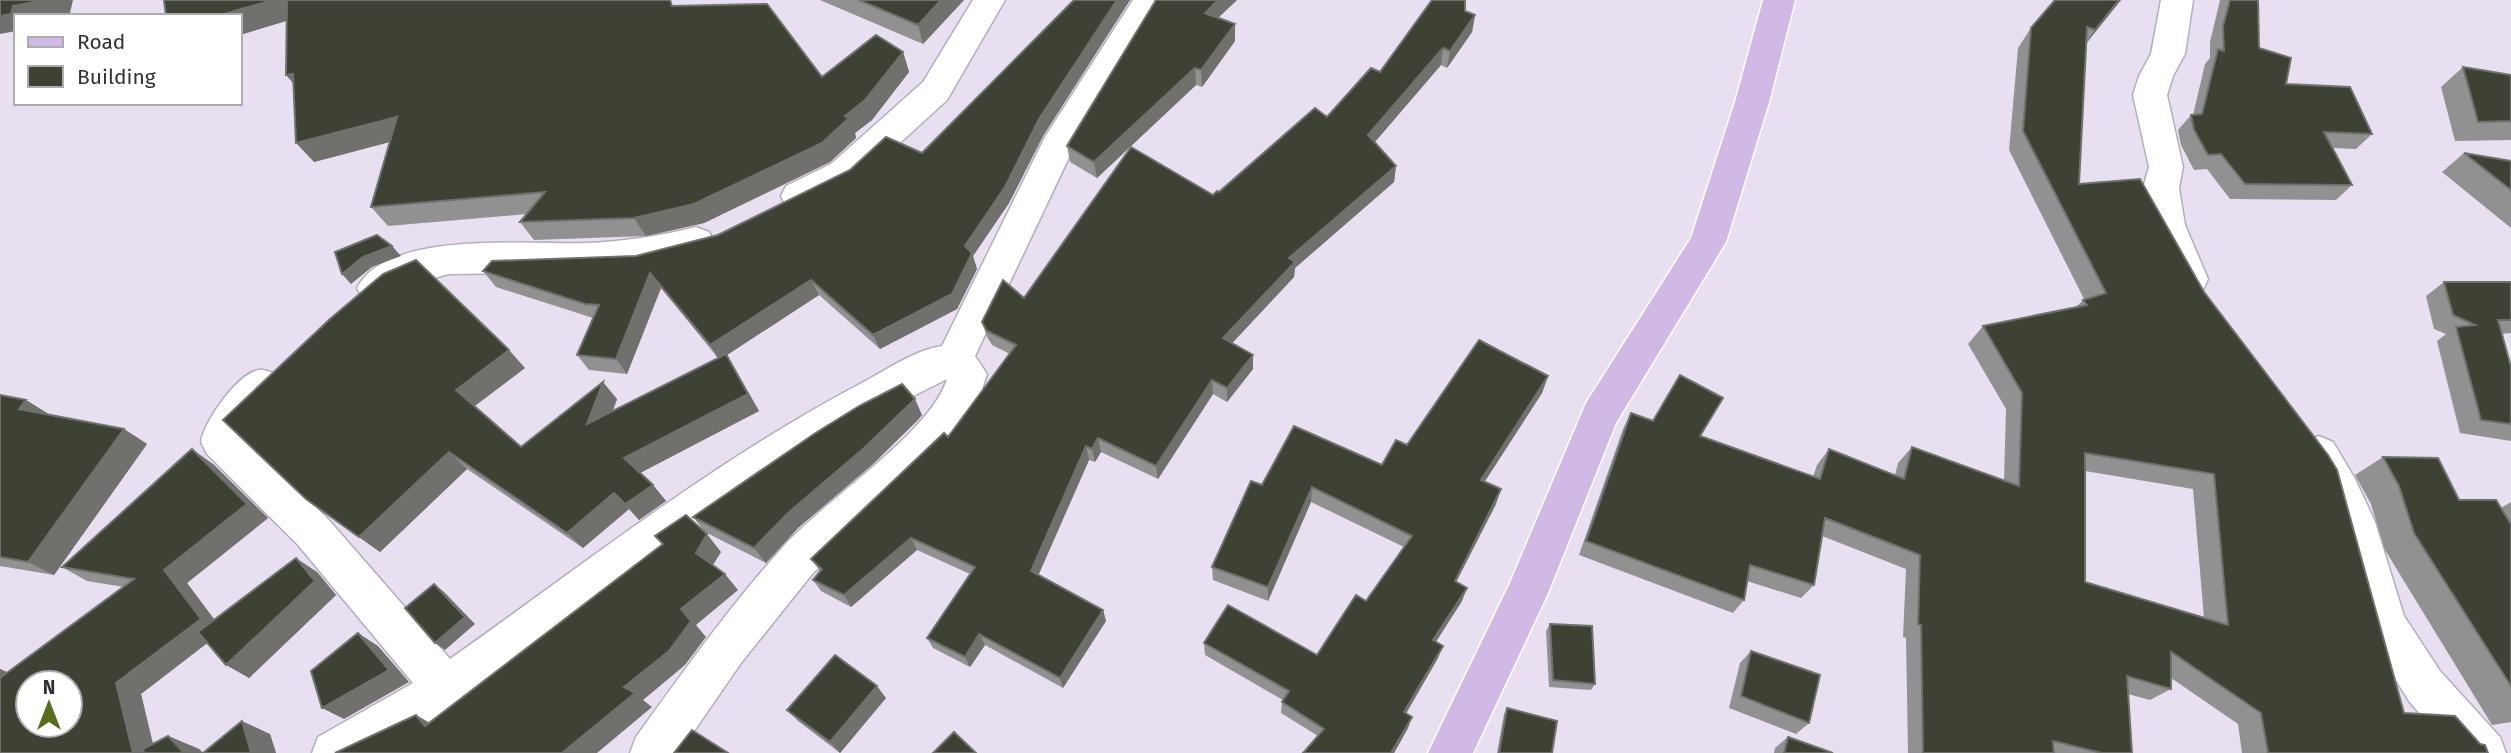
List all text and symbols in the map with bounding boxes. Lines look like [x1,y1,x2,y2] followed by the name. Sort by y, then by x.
[14,14,242,105] legend
[77,29,125,55] text: Road
[77,64,156,90] text: Building
[14,669,84,739] north arrow
[43,676,55,699] text: N

